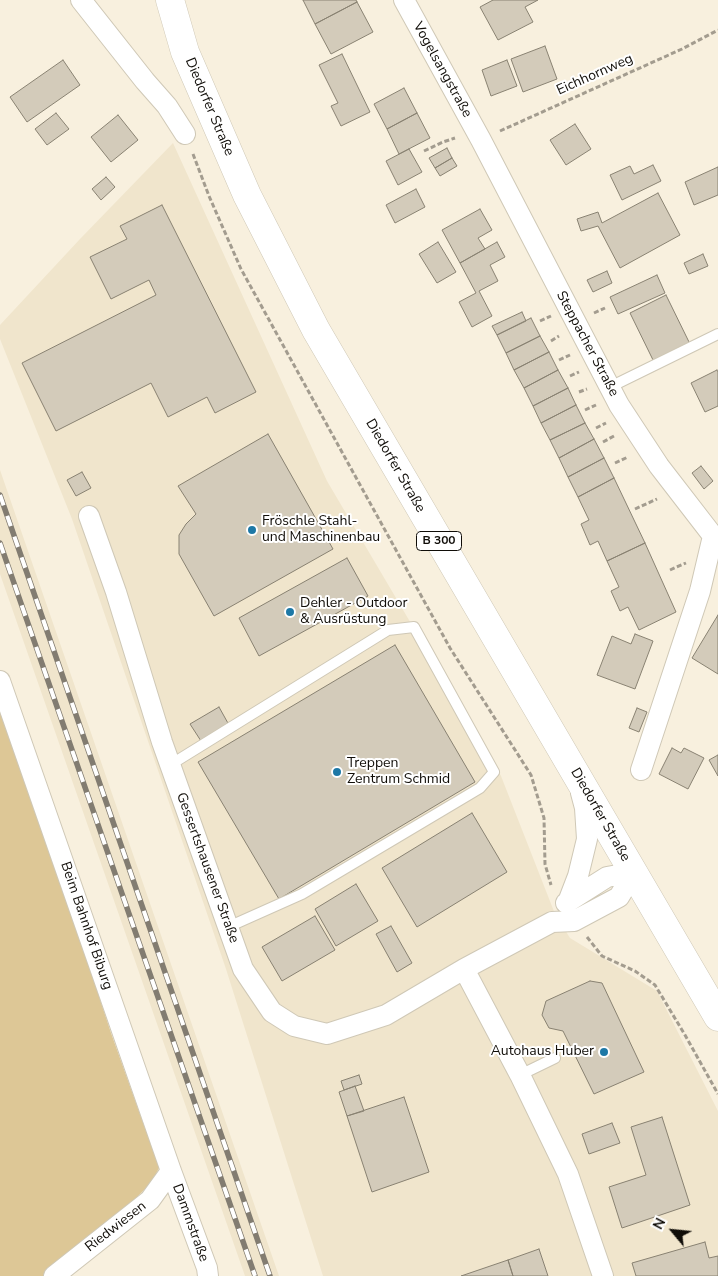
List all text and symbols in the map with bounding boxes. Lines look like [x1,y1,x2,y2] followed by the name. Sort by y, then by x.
[409,19,475,121] street label: Vogelsangstraße
[554,51,636,99] street label: Eichhornweg
[181,55,237,159] street label: Diedorfer Straße
[552,288,622,400] street label: Steppacher Straße
[362,416,428,516] street label: Diedorfer Straße
[262,514,380,546] place label: Fröschle Stahl- und Maschinenbau
[246,524,258,536] marker: Fröschle Stahl- und Maschinenbau
[416,532,462,550] road number: B 300
[300,596,408,628] place label: Dehler - Outdoor & Ausrüstung
[284,606,296,618] marker: Dehler - Outdoor & Ausrüstung
[347,756,450,789] place label: Treppen Zentrum Schmid
[567,765,633,865] street label: Diedorfer Straße
[331,766,343,778] marker: Treppen Zentrum Schmid
[172,790,242,946] street label: Gessertshausener Straße
[56,860,116,992] street label: Beim Bahnhof Biburg
[491,1044,594,1060] place label: Autohaus Huber
[598,1046,610,1058] marker: Autohaus Huber
[168,1182,212,1264] street label: Dammstraße
[82,1198,150,1256] street label: Riedwiesen
[648,1206,698,1256] north arrow
[648,1215,670,1233] text: N

